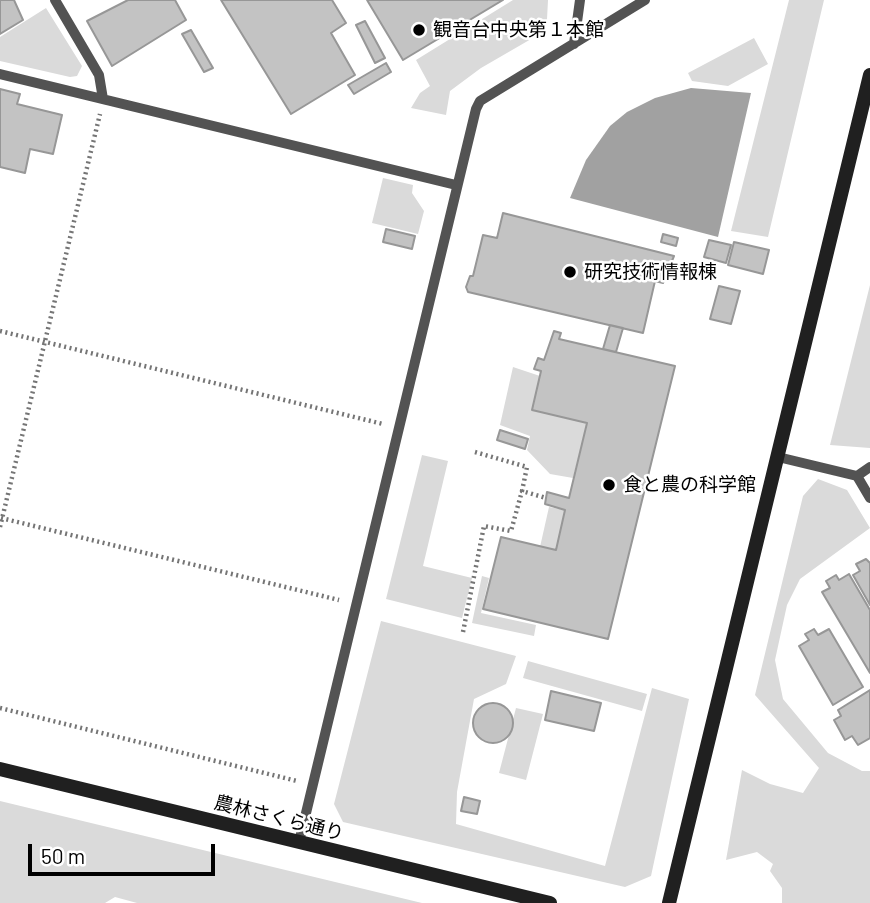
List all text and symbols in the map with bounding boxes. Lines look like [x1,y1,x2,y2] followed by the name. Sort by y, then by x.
[433,19,604,41] place label: 観音台中央第１本館
[411,22,427,38] marker: 観音台中央第１本館
[584,261,717,283] place label: 研究技術情報棟
[562,264,578,280] marker: 研究技術情報棟
[623,474,756,496] place label: 食と農の科学館
[601,477,617,493] marker: 食と農の科学館
[212,791,346,845] street label: 農林さくら通り
[32,830,219,874] scale bar
[41,843,85,868] text: 50 m

